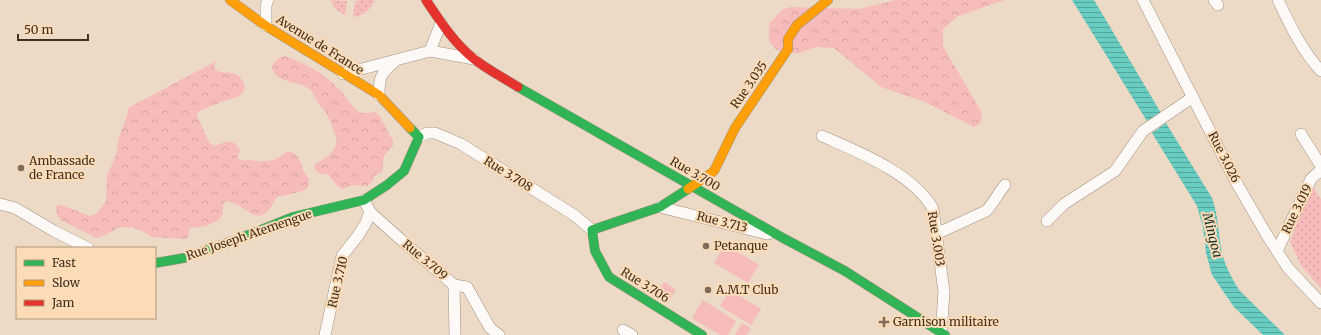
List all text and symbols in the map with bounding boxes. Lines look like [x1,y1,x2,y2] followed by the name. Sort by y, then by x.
[273,11,367,78] street label: Avenue de France
[18,16,88,42] scale bar
[24,22,53,37] text: 50 m
[727,58,770,111] street label: Rue 3.035
[1205,129,1244,185] street label: Rue 3.026
[28,153,95,182] place label: Ambassade de France
[481,153,535,194] street label: Rue 3.708
[668,153,723,194] street label: Rue 3.700
[16,163,26,173] marker: Ambassade de France
[1278,182,1315,236] street label: Rue 3.019
[184,206,314,263] street label: Rue Joseph Atemengue
[695,208,749,235] street label: Rue 3.713
[925,210,948,268] street label: Rue 3.003
[1198,210,1226,259] water label: Mingoa
[400,236,451,283] street label: Rue 3.709
[714,238,768,253] place label: Petanque
[701,241,711,251] marker: Petanque
[16,247,156,319] legend
[324,254,351,309] street label: Rue 3.710
[52,255,76,270] text: Fast
[618,264,672,305] street label: Rue 3.706
[52,275,81,290] text: Slow
[715,282,778,297] place label: A.M.T Club
[703,285,713,295] marker: A.M.T Club
[51,295,75,310] text: Jam
[893,314,999,329] place label: Garnison militaire
[878,316,890,328] marker: Garnison militaire

